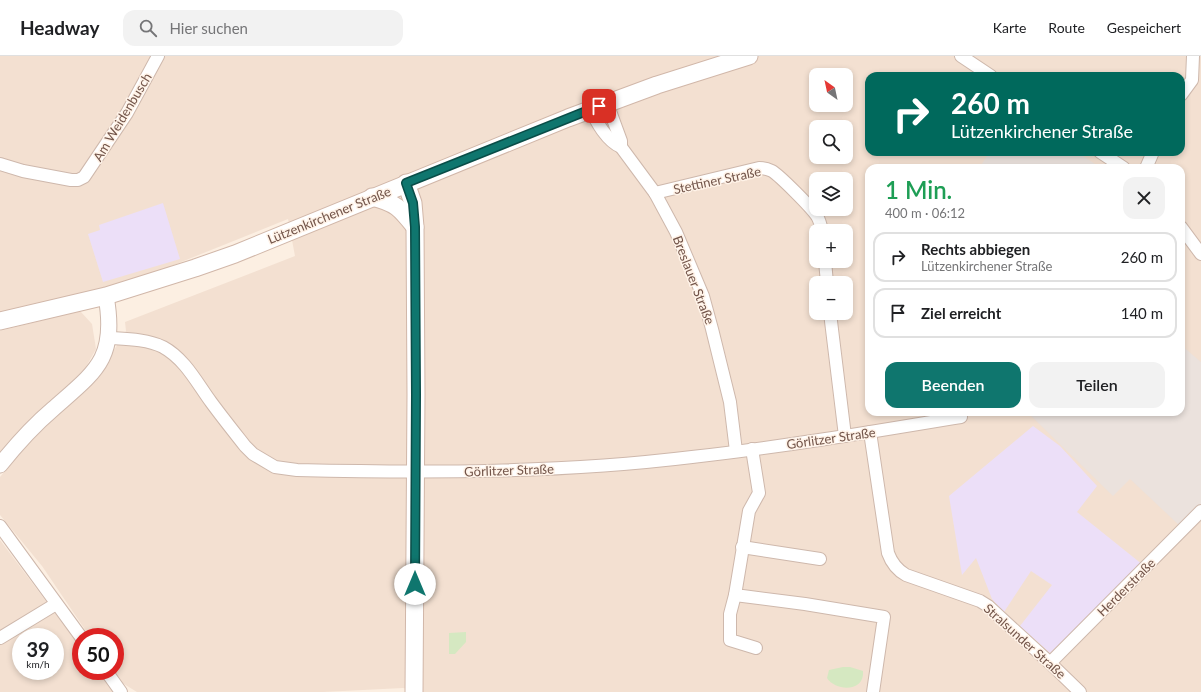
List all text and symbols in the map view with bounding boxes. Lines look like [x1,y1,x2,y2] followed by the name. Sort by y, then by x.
[123,10,403,46] search box
[20,16,99,39] text: Headway
[137,17,159,39] icon: search
[169,19,248,37] text: Hier suchen
[993,19,1026,36] text: Karte
[1048,19,1085,36] text: Route
[1107,19,1181,36] text: Gespeichert
[809,68,853,112] north arrow
[809,68,853,320] map controls
[89,70,155,164] street label: Am Weidenbusch
[951,86,1030,120] text: 260 m
[885,88,937,140] icon: right
[582,89,616,123] pin
[588,95,610,117] icon: arrive
[809,120,853,164] button: search
[951,120,1133,142] text: Lützenkirchener Straße
[672,163,762,197] street label: Stettiner Straße
[809,172,853,216] button: layers
[885,175,952,204] text: 1 Min.
[1123,177,1165,219] button: close
[265,183,393,247] street label: Lützenkirchener Straße
[885,205,965,221] text: 400 m · 06:12
[809,224,853,268] button: +
[670,233,718,327] street label: Breslauer Straße
[921,240,1030,258] text: Rechts abbiegen
[887,246,909,268] icon: right
[1121,248,1163,266] text: 260 m
[921,258,1052,274] text: Lützenkirchener Straße
[809,276,853,320] button: −
[887,302,909,324] icon: arrive
[921,304,1001,322] text: Ziel erreicht
[1121,304,1163,322] text: 140 m
[885,362,1021,408] button: Beenden
[1029,362,1165,408] button: Teilen
[785,424,877,452] street label: Görlitzer Straße
[464,460,554,480] street label: Görlitzer Straße
[1094,554,1159,619] street label: Herderstraße
[394,563,436,605] position arrow
[981,600,1069,682] street label: Stralsunder Straße
[72,628,124,680] speed limit sign: 50
[26,637,50,661] text: 39
[26,658,50,670] text: km/h

